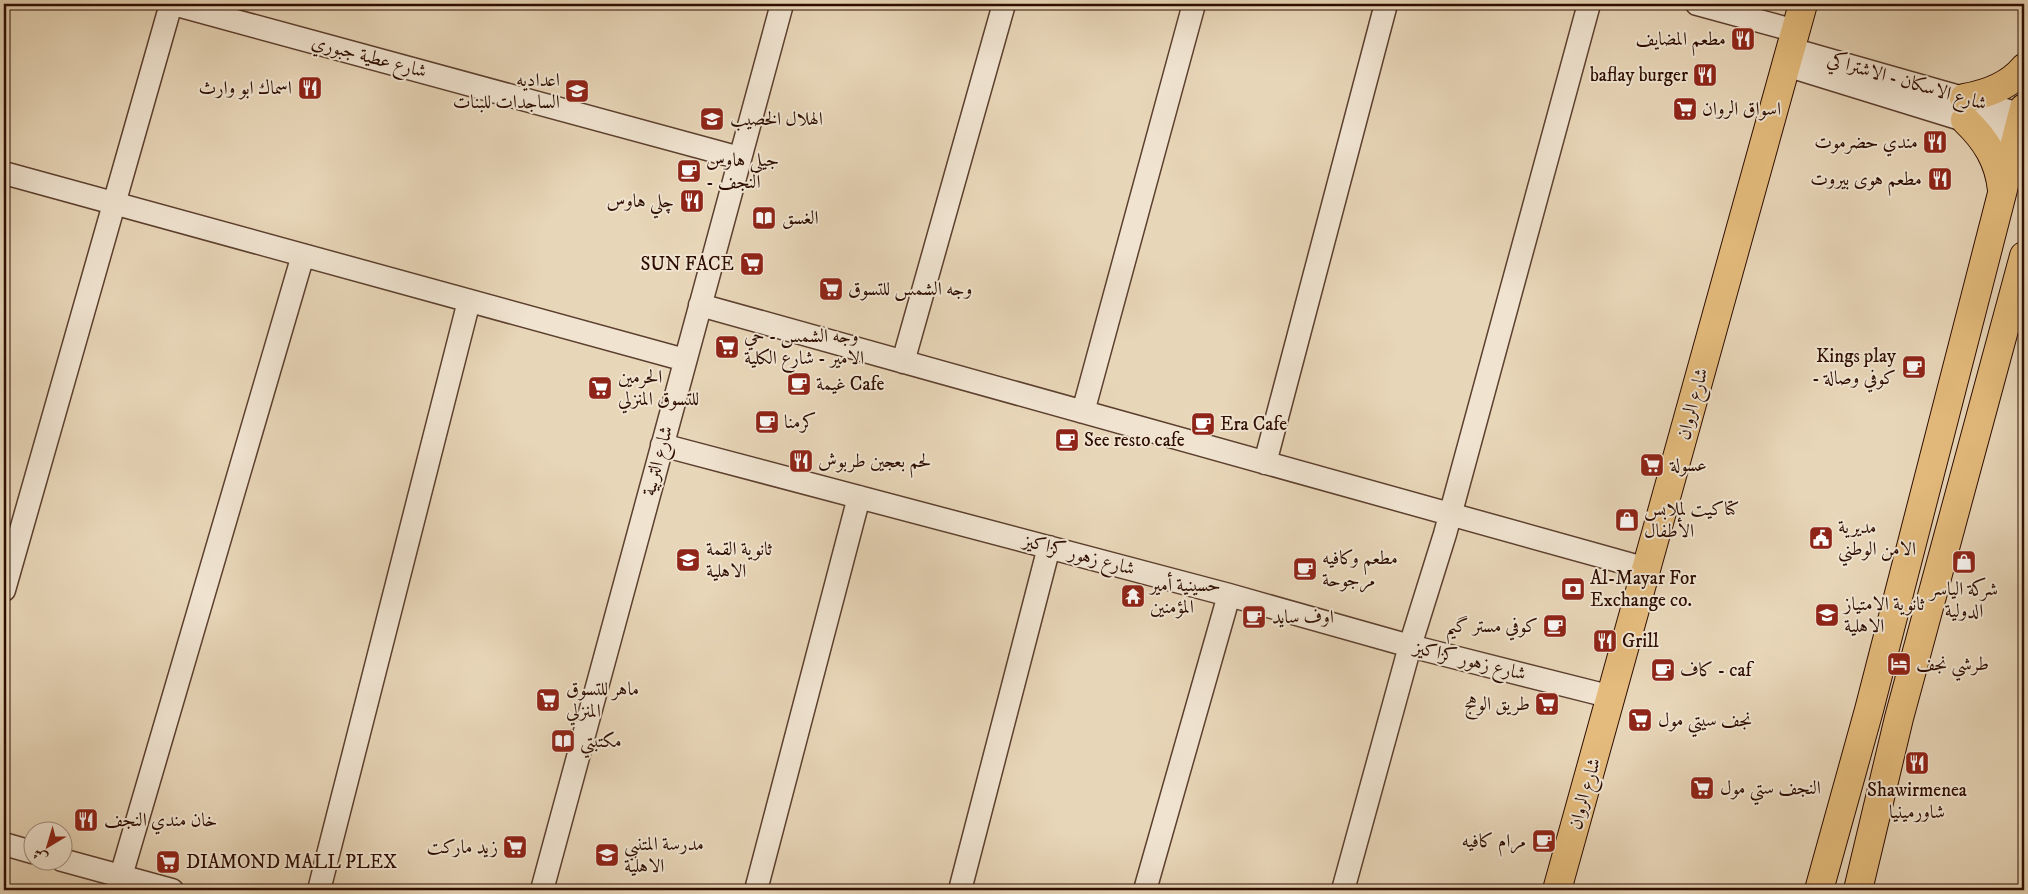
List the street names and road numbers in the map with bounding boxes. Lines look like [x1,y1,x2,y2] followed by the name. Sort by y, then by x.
[308,31,429,86] street label: شارع عطية جبوري
[1824,47,1990,119] street label: شارع الاسكان - الاشتراكي
[1672,366,1717,443] street label: شارع الروان
[638,423,681,499] street label: شارع التربية
[1018,529,1137,584] street label: شارع زهور كزاكيز
[1409,636,1528,689] street label: شارع زهور كزاكيز
[1564,756,1609,833] street label: شارع الروان

